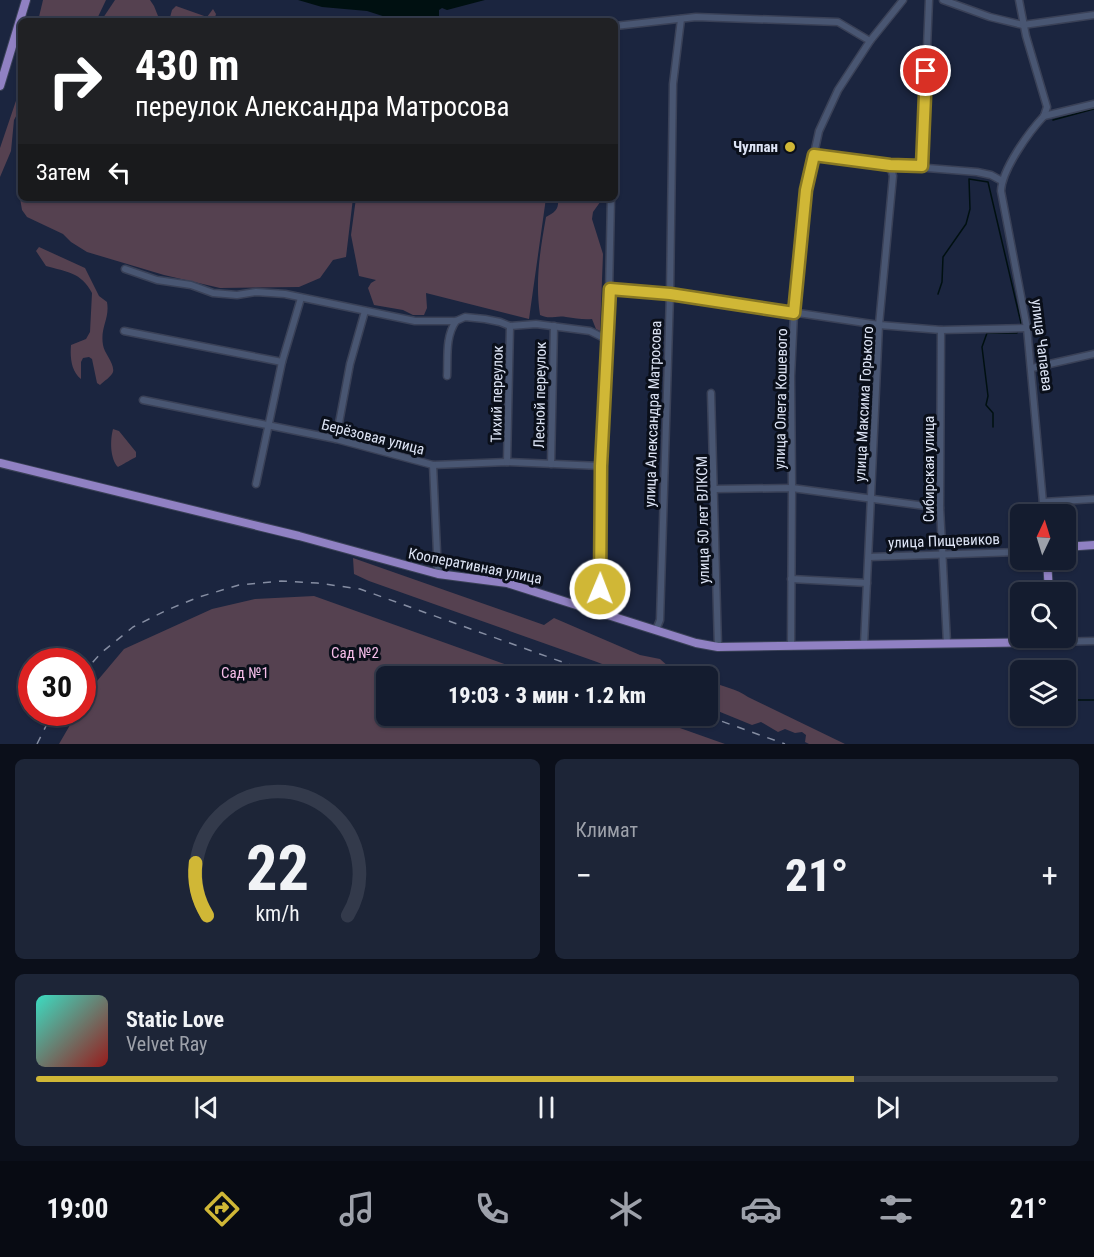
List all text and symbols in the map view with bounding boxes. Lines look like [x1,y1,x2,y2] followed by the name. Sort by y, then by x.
[135,41,240,90] text: 430 m
[36,42,114,120] icon: right
[900,45,951,96] pin
[909,54,942,87] icon: arrive
[135,91,510,123] text: переулок Александра Матросова
[733,138,778,156] place label: Чулпан
[783,140,797,154] marker: Чулпан
[103,156,136,189] icon: left
[36,160,91,185] text: Затем
[1027,298,1057,392] street label: улица Чапаева
[641,320,665,508] street label: улица Александра Матросова
[851,326,877,482] street label: улица Максима Горького
[771,328,791,470] street label: улица Олега Кошевого
[530,341,550,449] street label: Лесной переулок
[487,345,507,443] street label: Тихий переулок
[320,415,426,459] street label: Берёзовая улица
[920,416,938,522] street label: Сибирская улица
[693,456,713,584] street label: улица 50 лет ВЛКСМ
[1010,504,1076,570] north arrow
[1010,504,1076,726] map controls
[888,530,1000,552] street label: улица Пищевиков
[407,544,543,588] street label: Кооперативная улица
[568,557,632,621] position arrow
[1010,582,1076,648] button: search
[331,644,379,662] park label: Сад №2
[18,648,96,726] speed limit sign: 30
[1010,660,1076,726] button: layers
[221,664,269,682] park label: Сад №1
[448,683,646,708] text: 19:03 · 3 мин · 1.2 km
[576,818,638,842] text: Климат
[246,832,309,905] text: 22
[785,849,849,902] text: 21°
[576,856,592,895] text: −
[1042,856,1058,895] text: +
[255,901,299,926] text: km/h
[126,1007,224,1032] text: Static Love
[126,1032,207,1056] text: Velvet Ray
[190,1091,223,1124] icon: previous
[530,1091,563,1124] icon: pause
[871,1091,904,1124] icon: next
[201,1188,243,1230] icon: directions
[336,1188,378,1230] icon: music
[471,1188,513,1230] icon: phone
[605,1188,647,1230] icon: climate
[740,1188,782,1230] icon: car
[875,1188,917,1230] icon: filters
[46,1193,108,1225] text: 19:00
[1010,1193,1048,1225] text: 21°

